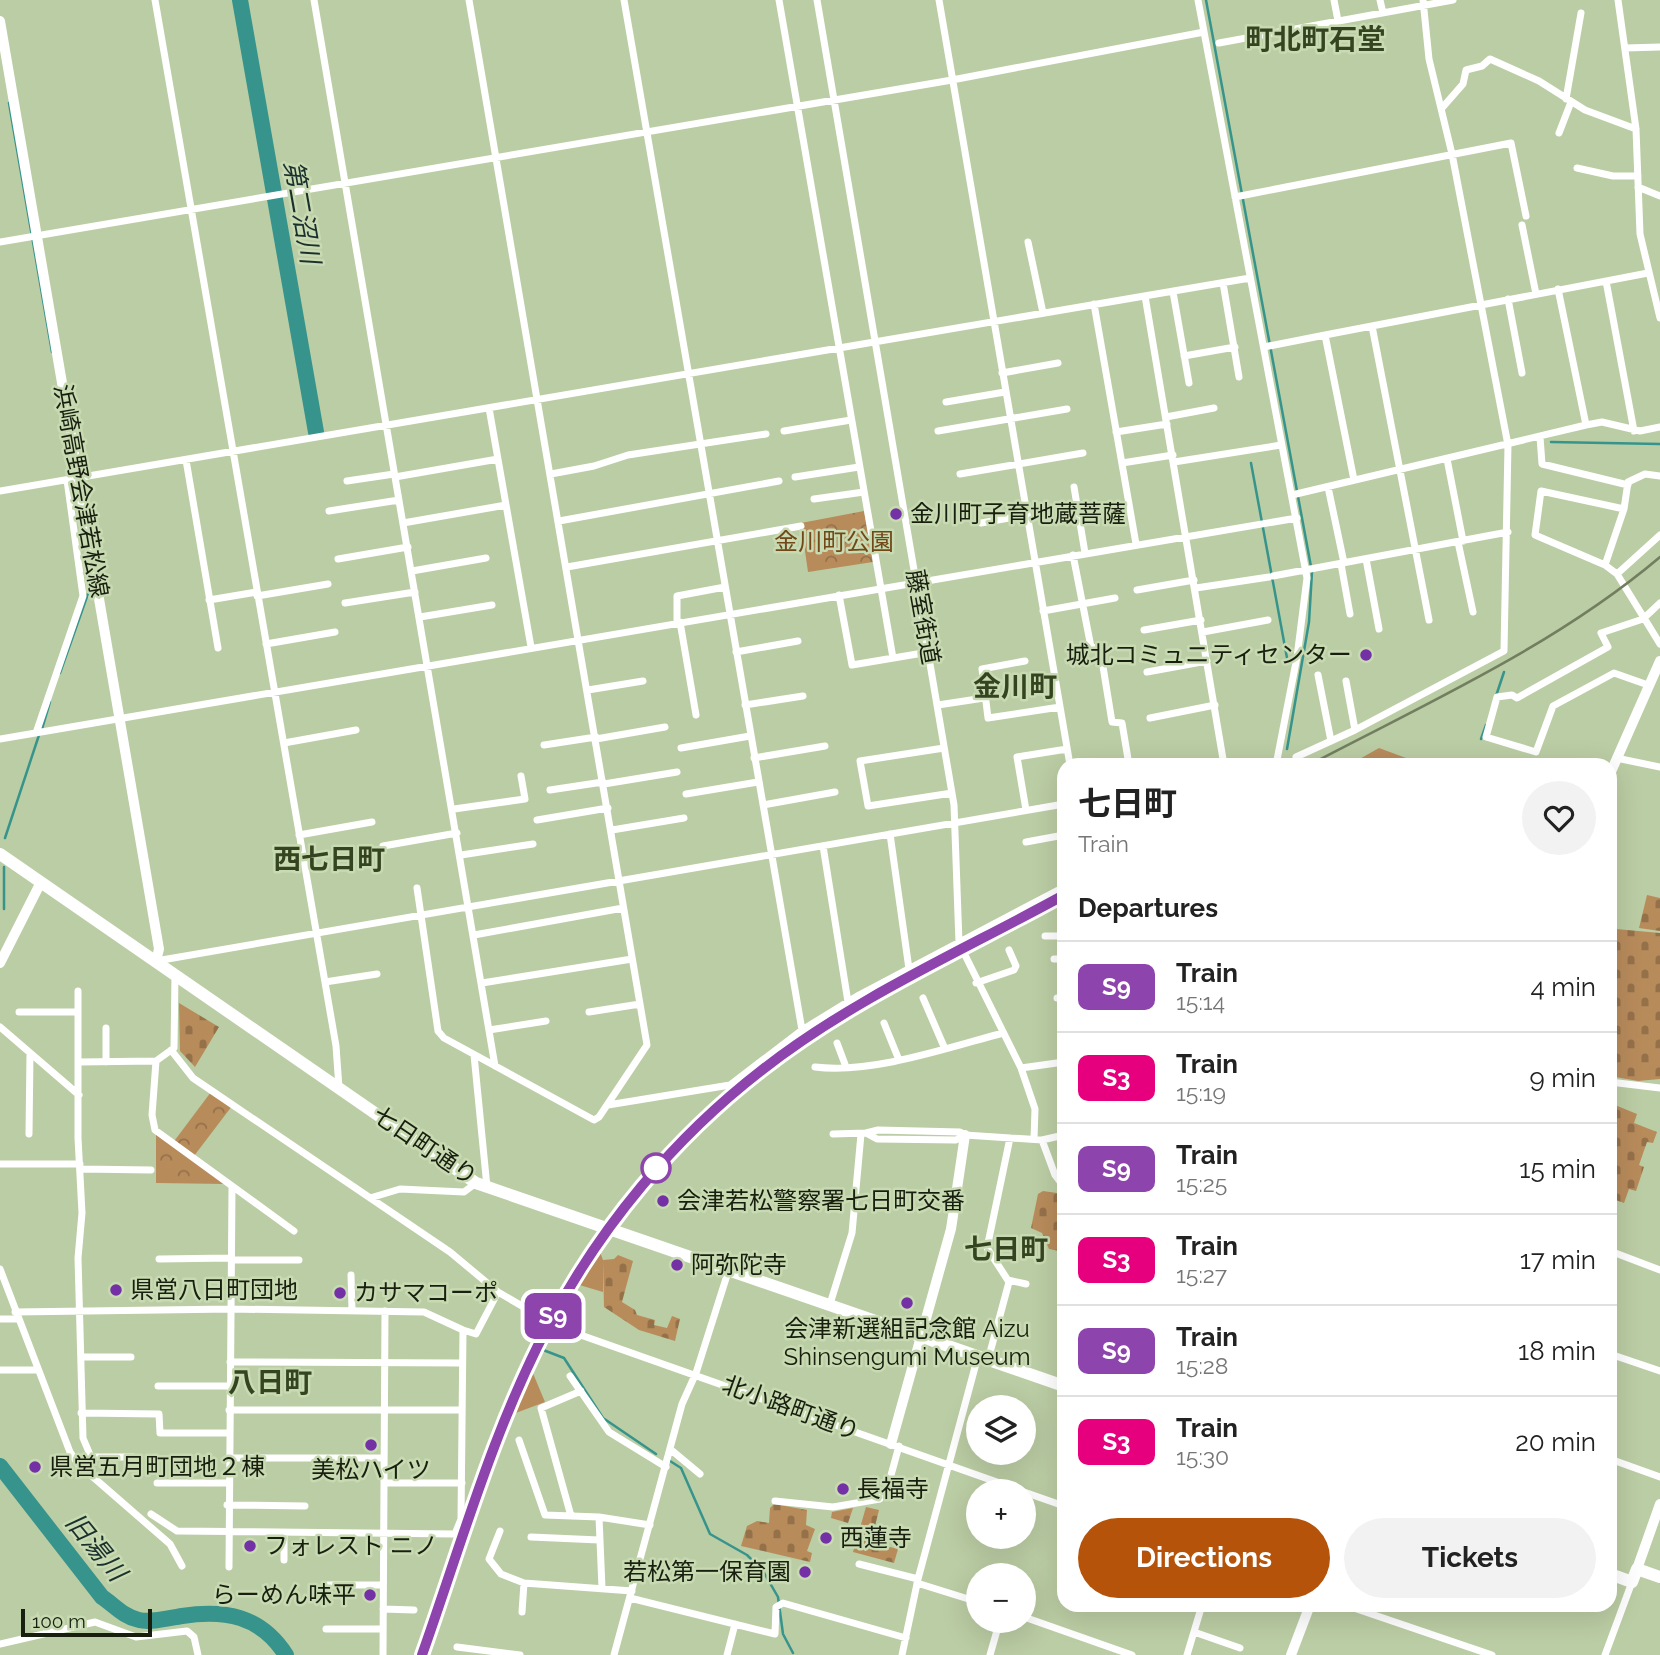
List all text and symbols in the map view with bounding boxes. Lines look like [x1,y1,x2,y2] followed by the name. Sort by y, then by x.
[1245,23,1385,56] district label: 町北町石堂
[278,158,326,269] water label: 第二沼川
[48,382,115,600] street label: 浜崎高野会津若松線
[910,499,1126,528] place label: 金川町子育地蔵菩薩
[888,506,904,522] marker: 金川町子育地蔵菩薩
[774,527,894,556] park label: 金川町公園
[901,567,946,667] street label: 藤室街道
[1065,640,1352,669] place label: 城北コミュニティセンター
[1358,647,1374,663] marker: 城北コミュニティセンター
[973,670,1057,703] district label: 金川町
[1522,781,1596,855] button: heart
[1078,784,1177,823] text: 七日町
[1078,830,1129,857] text: Train
[273,843,385,876] district label: 西七日町
[1078,893,1218,923] text: Departures
[1176,958,1238,988] text: Train
[1102,972,1131,1001] text: S9
[1530,972,1596,1002] text: 4 min
[1176,988,1225,1015] text: 15:14
[1176,1049,1238,1079] text: Train
[1103,1063,1130,1092] text: S3
[1529,1063,1596,1093] text: 9 min
[1176,1079,1226,1106] text: 15:19
[367,1100,483,1191] street label: 七日町通り
[1176,1140,1238,1170] text: Train
[641,1153,671,1183] unlabelled marker
[1102,1154,1131,1183] text: S9
[1519,1154,1596,1184] text: 15 min
[1176,1170,1227,1197] text: 15:25
[677,1186,965,1215] place label: 会津若松警察署七日町交番
[655,1193,671,1209] marker: 会津若松警察署七日町交番
[1176,1231,1238,1261] text: Train
[964,1233,1048,1266] district label: 七日町
[1103,1245,1130,1274] text: S3
[1520,1245,1596,1275] text: 17 min
[691,1250,787,1279] place label: 阿弥陀寺
[669,1257,685,1273] marker: 阿弥陀寺
[1176,1261,1227,1288] text: 15:27
[130,1275,298,1304] place label: 県営八日町団地
[354,1278,498,1307] place label: カサマコーポ
[108,1282,124,1298] marker: 県営八日町団地
[332,1285,348,1301] marker: カサマコーポ
[522,1293,584,1339] line badge: S9
[899,1295,915,1311] marker: 会津新選組記念館 Aizu Shinsengumi Museum
[539,1301,567,1330] text: S9
[783,1314,1031,1371] place label: 会津新選組記念館 Aizu Shinsengumi Museum
[1176,1322,1238,1352] text: Train
[1102,1336,1131,1365] text: S9
[1518,1336,1596,1366] text: 18 min
[1176,1352,1228,1379] text: 15:28
[228,1366,312,1399] district label: 八日町
[719,1369,864,1446] street label: 北小路町通り
[966,1395,1036,1633] map controls
[966,1395,1036,1465] button: layers
[1176,1413,1238,1443] text: Train
[1103,1427,1130,1456] text: S3
[1515,1427,1596,1457] text: 20 min
[363,1437,379,1453] marker: 美松ハイツ
[1176,1443,1229,1470] text: 15:30
[49,1452,265,1481] place label: 県営五月町団地２棟
[311,1455,431,1484] place label: 美松ハイツ
[27,1459,43,1475] marker: 県営五月町団地２棟
[857,1474,929,1503] place label: 長福寺
[966,1479,1036,1549] button: +
[835,1481,851,1497] marker: 長福寺
[60,1507,134,1589] water label: 旧湯川
[1078,1518,1330,1598] button: Directions
[1344,1518,1596,1598] button: Tickets
[840,1523,912,1552] place label: 西蓮寺
[818,1530,834,1546] marker: 西蓮寺
[264,1531,438,1560] place label: フォレスト ニノ
[242,1538,258,1554] marker: フォレスト ニノ
[623,1557,791,1586] place label: 若松第一保育園
[966,1563,1036,1633] button: −
[797,1564,813,1580] marker: 若松第一保育園
[212,1580,356,1609] place label: らーめん味平
[362,1587,378,1603] marker: らーめん味平
[21,1606,152,1638] scale bar
[32,1610,86,1632] text: 100 m

